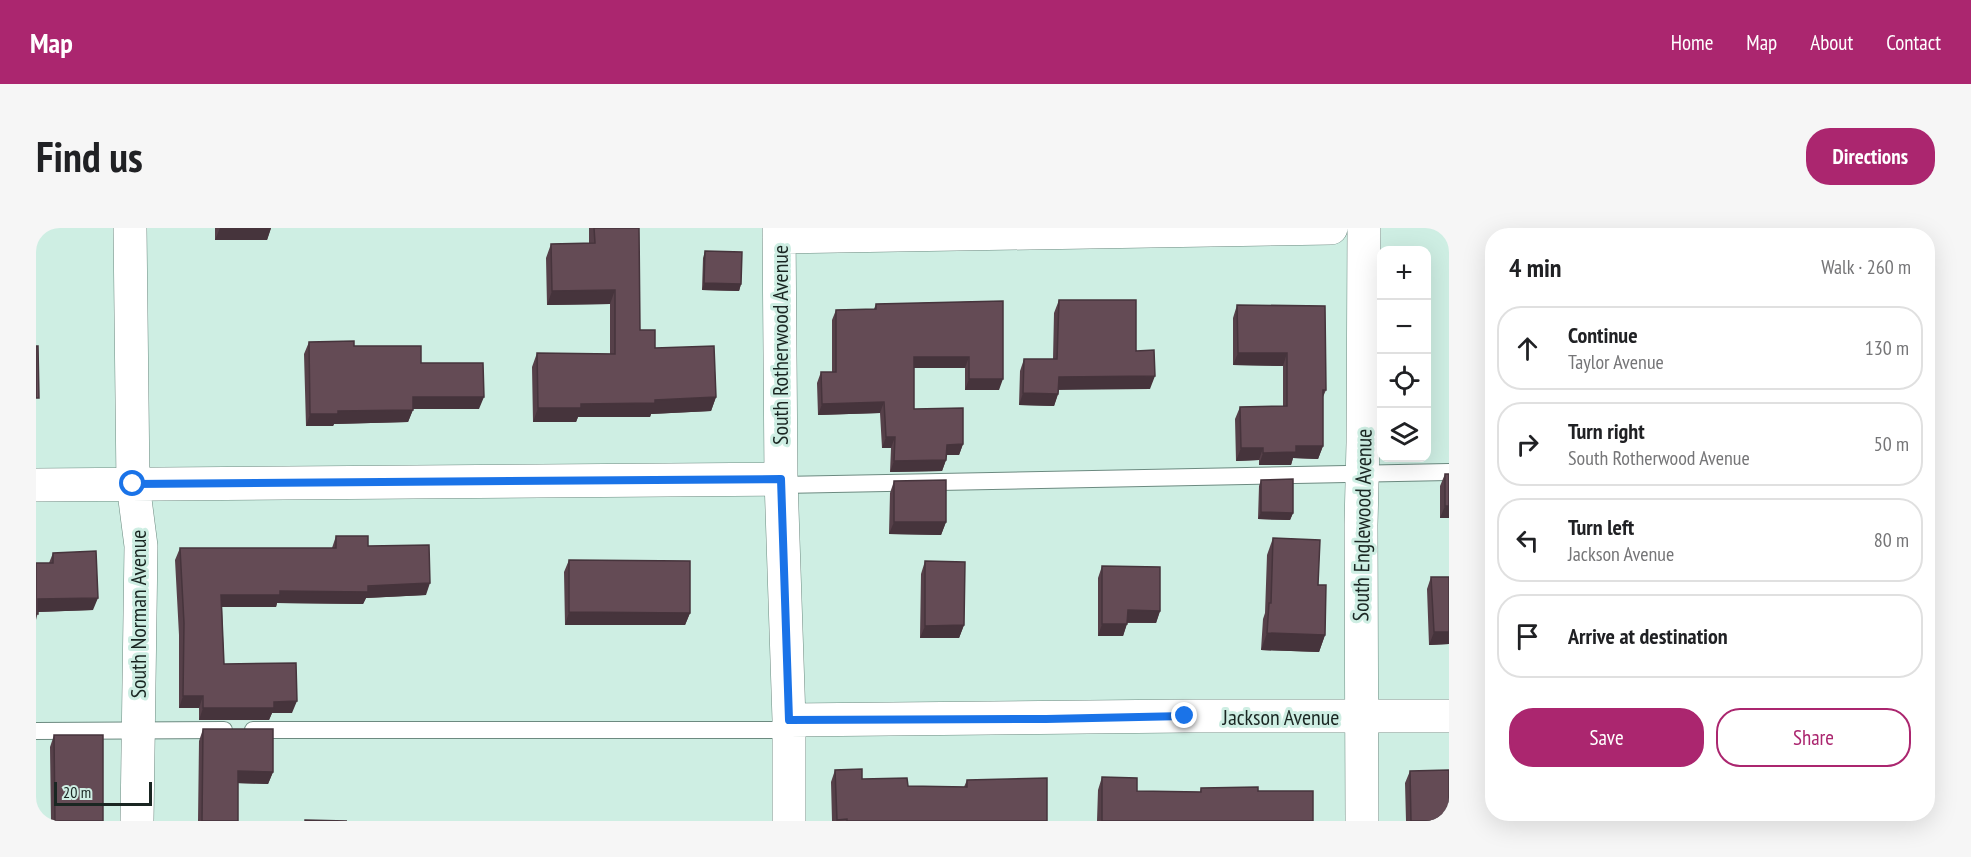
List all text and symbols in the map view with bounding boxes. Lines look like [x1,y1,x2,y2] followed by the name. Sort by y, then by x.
[30,24,73,61] text: Map
[1671,29,1713,56] text: Home
[1746,29,1777,56] text: Map
[1810,29,1853,56] text: About
[1886,29,1941,56] text: Contact
[1806,128,1935,185] button: Directions
[36,129,143,184] text: Find us
[766,245,794,445] street label: South Rotherwood Avenue
[1377,246,1431,462] map controls
[1377,246,1431,300] button: +
[1509,251,1562,284] text: 4 min
[1821,254,1911,280] text: Walk · 260 m
[1377,300,1431,354] button: −
[1568,321,1638,349] text: Continue
[1511,332,1544,365] icon: ahead
[1865,335,1909,361] text: 130 m
[1568,349,1664,375] text: Taylor Avenue
[1377,354,1431,408] button: locate
[1377,408,1431,462] button: layers
[1568,417,1645,445] text: Turn right
[1511,428,1544,461] icon: right
[1346,429,1378,621] street label: South Englewood Avenue
[1874,431,1909,457] text: 50 m
[1568,445,1750,471] text: South Rotherwood Avenue
[119,470,145,496] route start
[1568,513,1634,541] text: Turn left
[1511,524,1544,557] icon: left
[1874,527,1909,553] text: 80 m
[124,530,152,698] street label: South Norman Avenue
[1568,541,1674,567] text: Jackson Avenue
[1511,620,1544,653] icon: arrive
[1568,622,1728,650] text: Arrive at destination
[1171,702,1197,728] route end
[1222,703,1339,731] street label: Jackson Avenue
[1509,708,1704,767] button: Save
[1716,708,1911,767] button: Share
[54,779,152,806] scale bar
[63,782,91,802] text: 20 m

